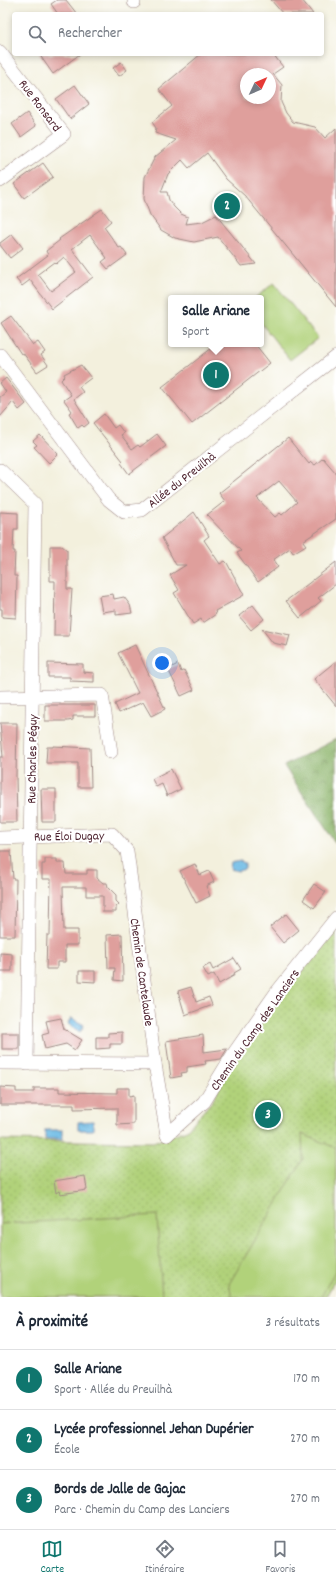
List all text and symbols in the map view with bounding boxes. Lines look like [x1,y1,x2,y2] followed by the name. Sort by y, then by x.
[12,12,324,56] search box
[26,23,48,45] icon: search
[58,23,122,45] text: Rechercher
[240,68,276,104] north arrow
[13,76,65,137] street label: Rue Ronsard
[214,191,240,221] pin: 2
[168,295,264,347] popup
[182,301,250,323] text: Salle Ariane
[182,323,209,342] text: Sport
[203,360,229,390] pin: 1
[144,448,221,514] street label: Allée du Preuilhà
[152,653,172,673] your location
[23,714,44,804] street label: Rue Charles Péguy
[34,827,105,848] street label: Rue Éloi Dugay
[124,917,158,1028] street label: Chemin de Cantelaude
[207,966,305,1095] street label: Chemin du Camp des Lanciers
[255,1100,281,1130] pin: 3
[16,1311,88,1335] text: À proximité
[265,1314,320,1333] text: 3 résultats
[54,1359,122,1381] text: Salle Ariane
[28,1370,30,1389] text: 1
[293,1370,320,1389] text: 170 m
[54,1381,172,1400] text: Sport · Allée du Preuilhà
[54,1419,254,1441] text: Lycée professionnel Jehan Dupérier
[26,1430,32,1449] text: 2
[290,1430,320,1449] text: 270 m
[54,1441,80,1460] text: École
[54,1479,186,1501] text: Bords de Jalle de Gajac
[26,1490,32,1509] text: 3
[290,1490,320,1509] text: 270 m
[54,1501,230,1520] text: Parc · Chemin du Camp des Lanciers
[40,1538,64,1578] tab: Carte
[145,1538,184,1578] tab: Itinéraire
[265,1538,296,1578] tab: Favoris

